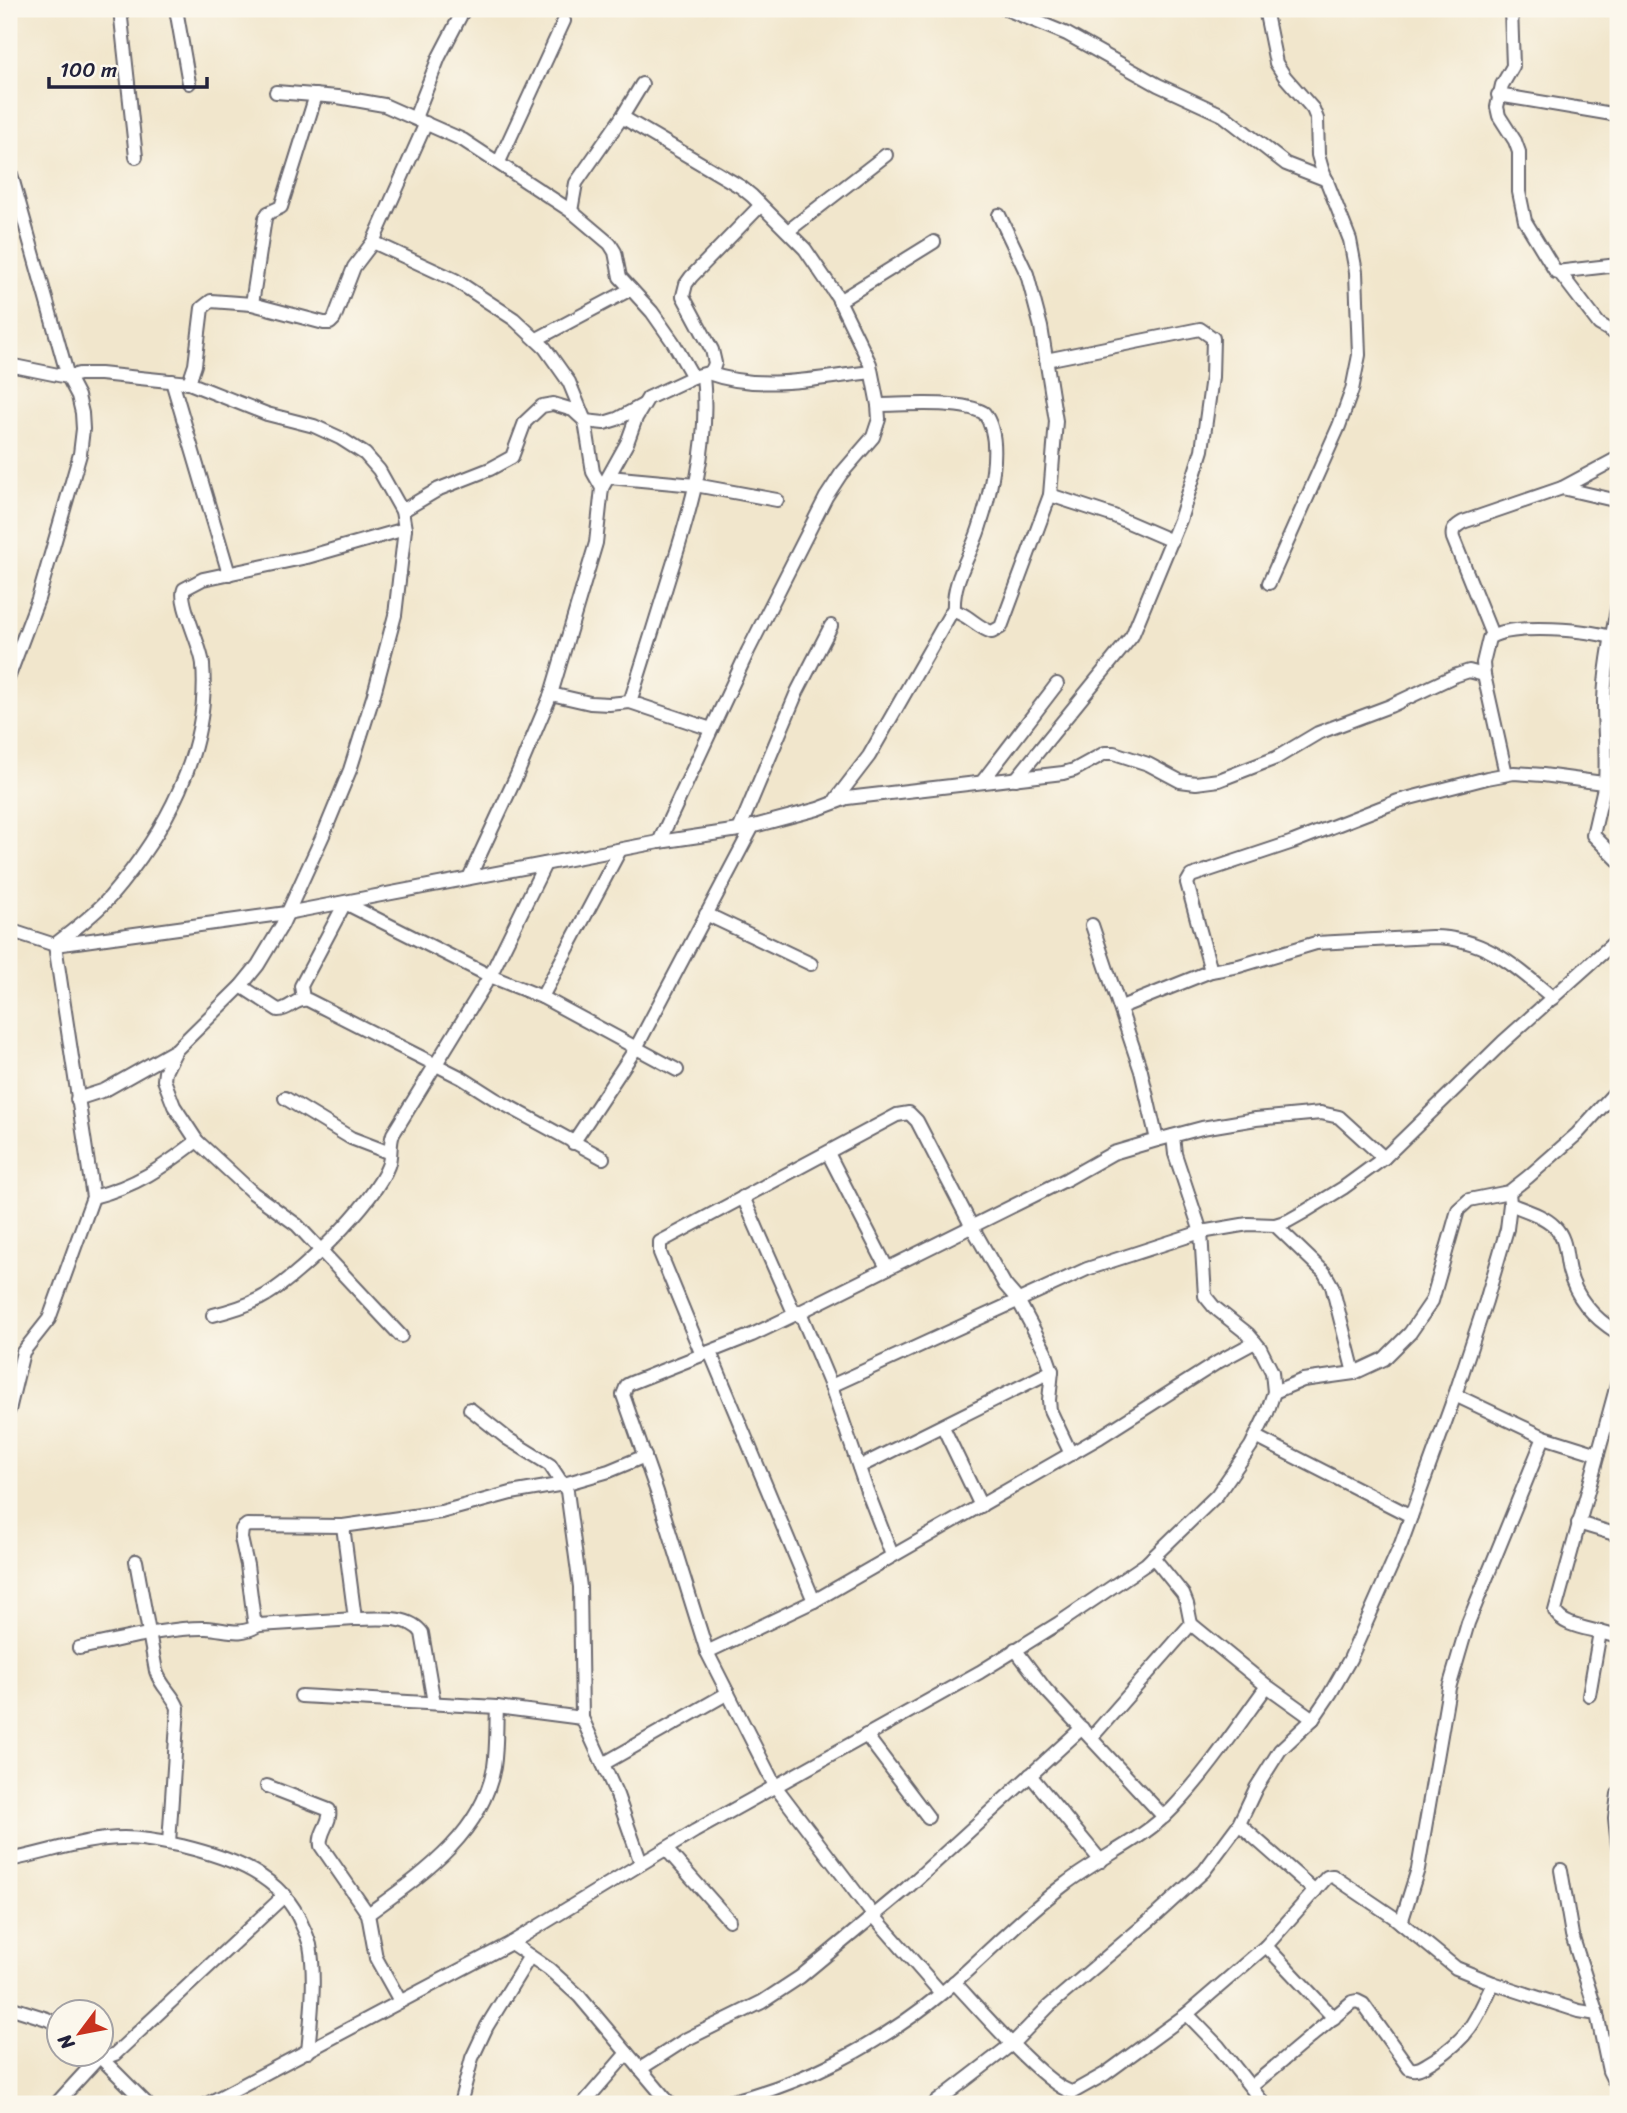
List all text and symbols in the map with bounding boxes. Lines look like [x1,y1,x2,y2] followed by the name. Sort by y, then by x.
[49,46,206,90] scale bar
[60,51,117,89] text: 100 m
[46,1997,116,2068] north arrow
[48,2027,84,2057] text: N

